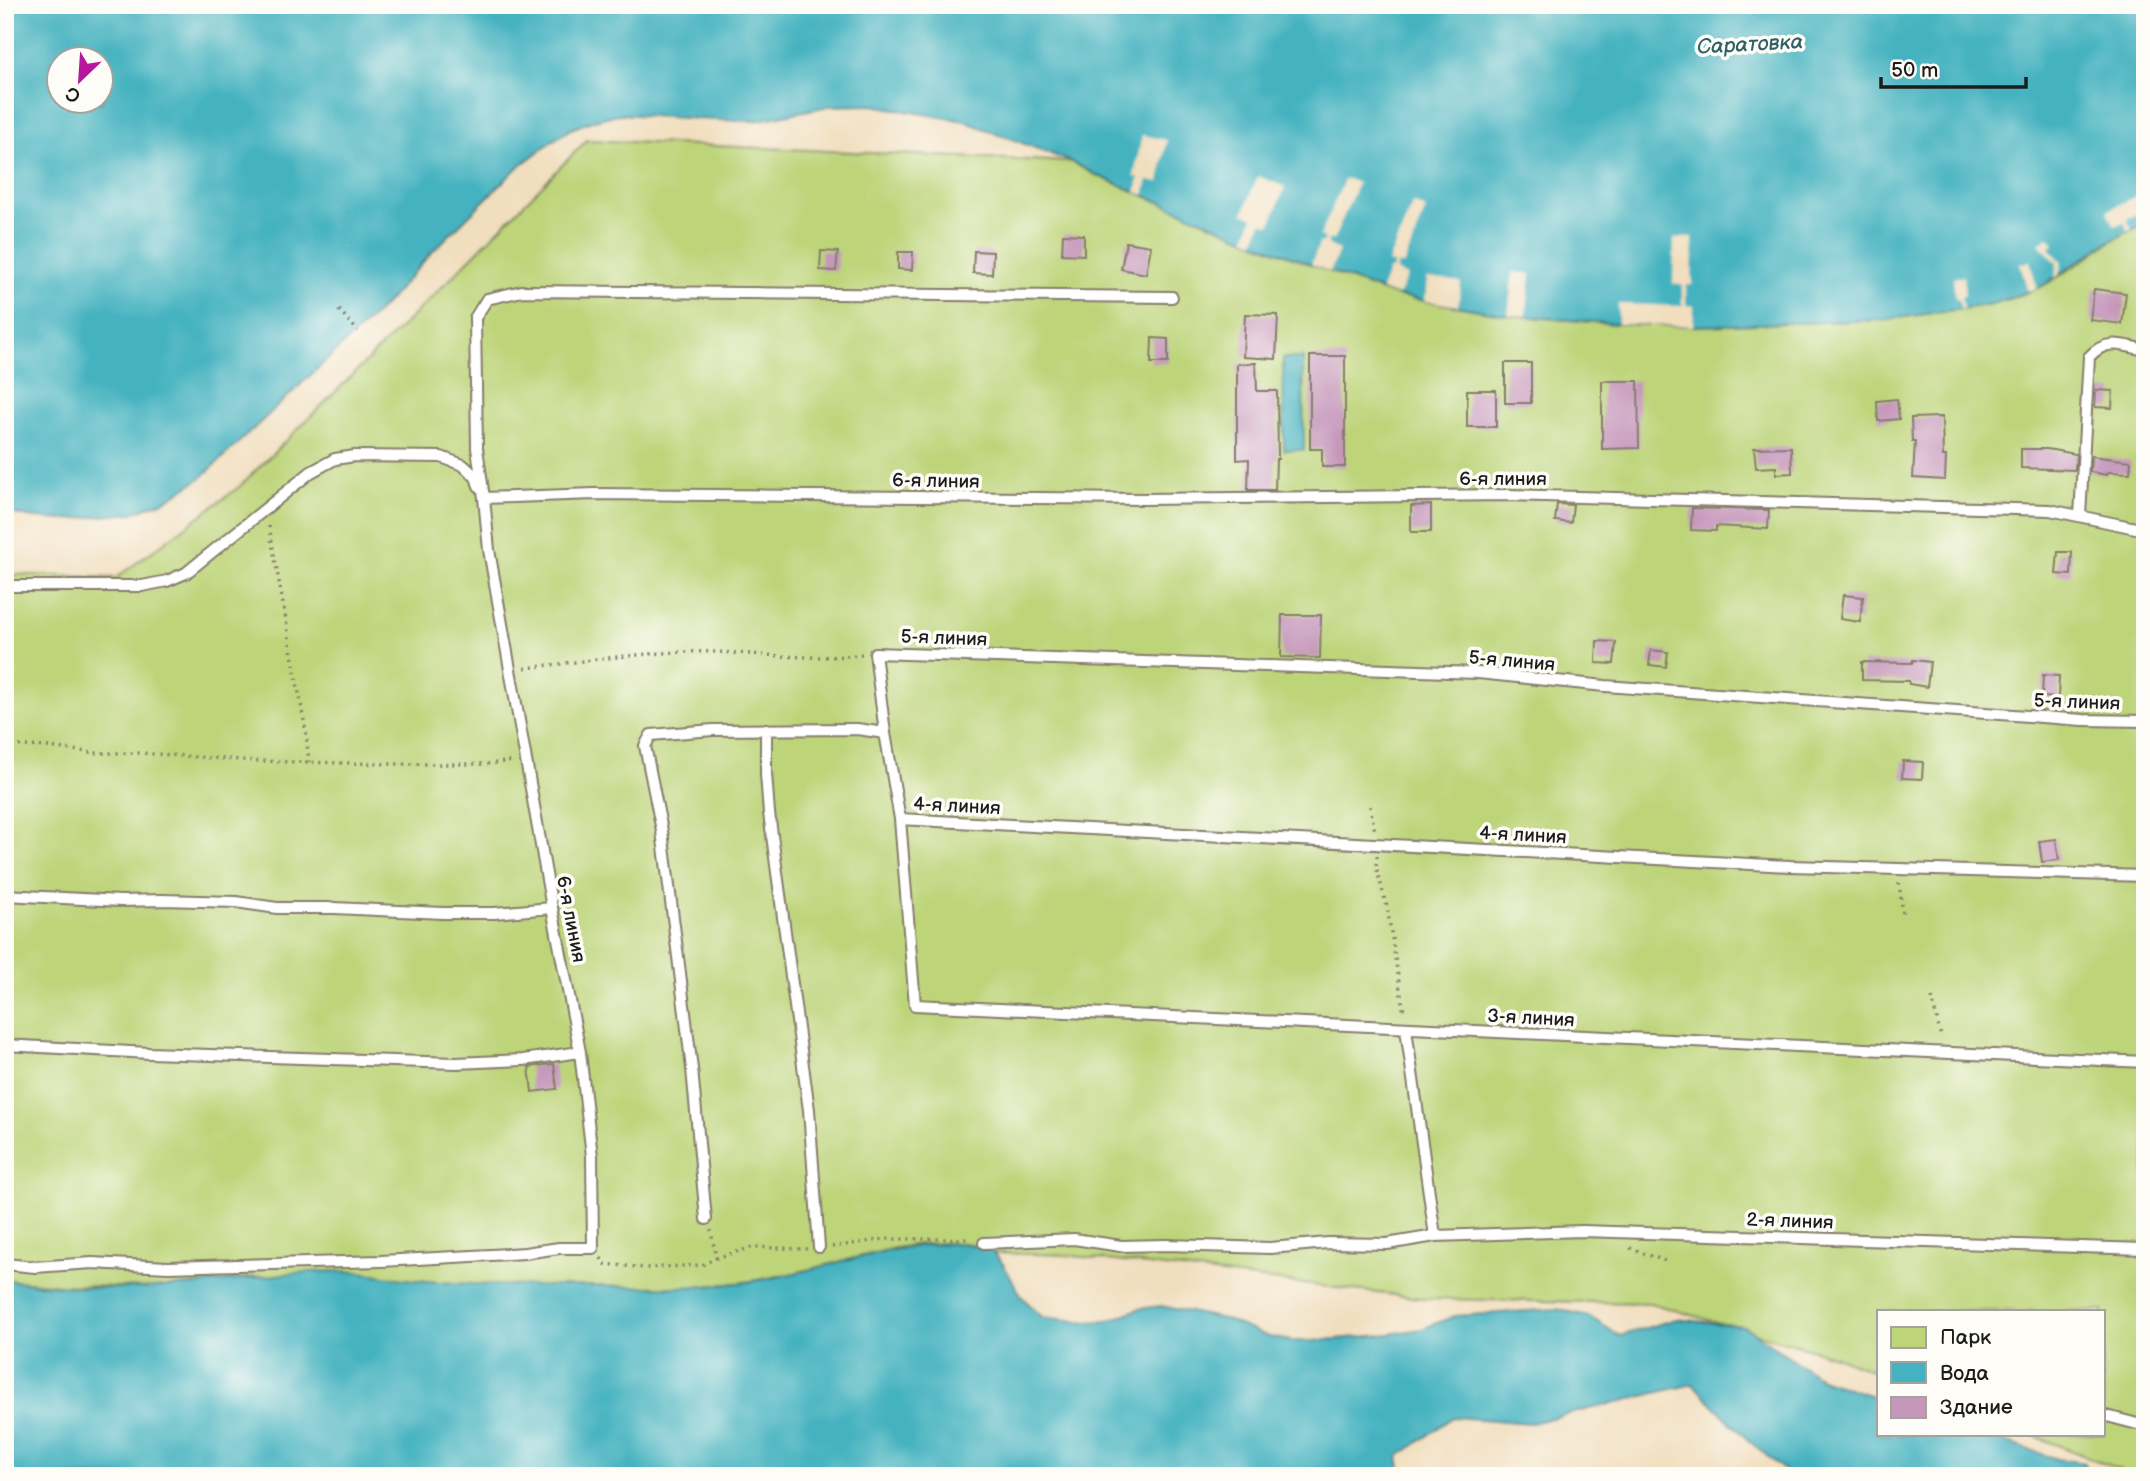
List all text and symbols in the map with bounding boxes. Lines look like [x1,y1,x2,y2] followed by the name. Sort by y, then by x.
[1696,29,1804,60] water label: Саратовка
[46,46,116,116] north arrow
[1881,46,2026,90] scale bar
[1891,58,1938,83] text: 50 m
[63,81,84,107] text: С
[1459,468,1547,491] street label: 6-я линия
[892,469,980,494] street label: 6-я линия
[900,625,988,652] street label: 5-я линия
[1468,646,1556,677] street label: 5-я линия
[2033,689,2121,716] street label: 5-я линия
[913,793,1001,820] street label: 4-я линия
[1479,822,1567,849] street label: 4-я линия
[551,874,590,964] street label: 6-я линия
[1487,1005,1575,1032] street label: 3-я линия
[1746,1208,1834,1235] street label: 2-я линия
[1877,1310,2104,1436] legend
[1940,1325,1991,1350] text: Парк
[1940,1361,1989,1386] text: Вода
[1940,1395,2013,1420] text: Здание

